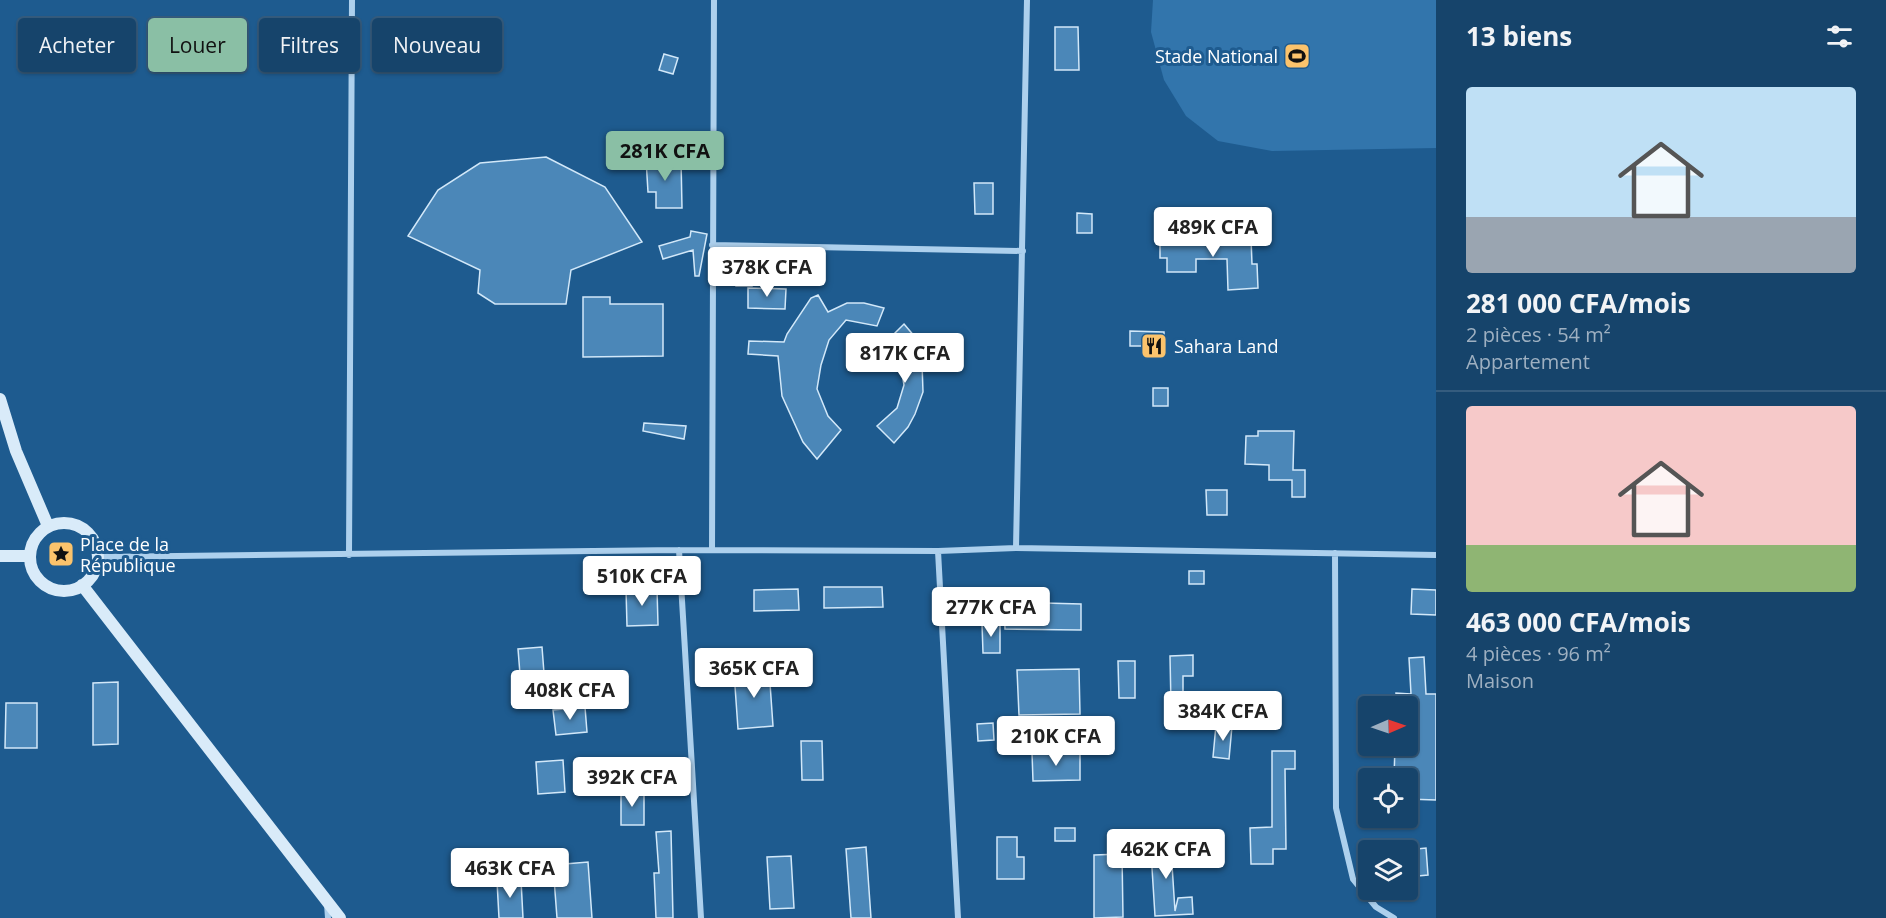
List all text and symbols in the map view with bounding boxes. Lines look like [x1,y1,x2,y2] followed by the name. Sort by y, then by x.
[18,18,136,72] chip: Acheter
[148,18,247,72] chip: Louer
[259,18,360,72] chip: Filtres
[372,18,502,72] chip: Nouveau
[1466,18,1572,54] text: 13 biens
[1823,20,1856,53] icon: filters
[1282,41,1312,71] sports icon: Stade National
[1155,44,1278,68] place label: Stade National
[1607,126,1715,234] icon: home
[603,131,727,182] pin: 281K CFA
[620,137,710,164] text: 281K CFA
[1151,207,1275,258] pin: 489K CFA
[1168,213,1258,240] text: 489K CFA
[705,247,829,298] pin: 378K CFA
[722,253,812,280] text: 378K CFA
[1466,285,1691,321] text: 281 000 CFA/mois
[1466,321,1611,348] text: 2 pièces · 54 m²
[1139,331,1169,361] restaurant icon: Sahara Land
[843,333,967,384] pin: 817K CFA
[1174,334,1278,358] place label: Sahara Land
[860,339,950,366] text: 817K CFA
[1466,348,1590,375] text: Appartement
[1607,445,1715,553] icon: home
[80,532,176,577] place label: Place de la République
[46,539,76,569] place icon: Place de la République
[580,556,704,607] pin: 510K CFA
[597,562,687,589] text: 510K CFA
[929,587,1053,638] pin: 277K CFA
[946,593,1036,620] text: 277K CFA
[1466,604,1691,640] text: 463 000 CFA/mois
[1466,640,1611,667] text: 4 pièces · 96 m²
[692,648,816,699] pin: 365K CFA
[709,654,799,681] text: 365K CFA
[1466,667,1534,694] text: Maison
[508,670,632,721] pin: 408K CFA
[525,676,615,703] text: 408K CFA
[1161,691,1285,742] pin: 384K CFA
[1358,696,1418,756] north arrow
[1358,696,1418,900] map controls
[1178,697,1268,724] text: 384K CFA
[994,716,1118,767] pin: 210K CFA
[1011,722,1101,749] text: 210K CFA
[570,757,694,808] pin: 392K CFA
[587,763,677,790] text: 392K CFA
[1358,768,1418,828] button: locate
[1104,829,1228,880] pin: 462K CFA
[1121,835,1211,862] text: 462K CFA
[1358,840,1418,900] button: layers
[448,848,572,899] pin: 463K CFA
[465,854,555,881] text: 463K CFA

